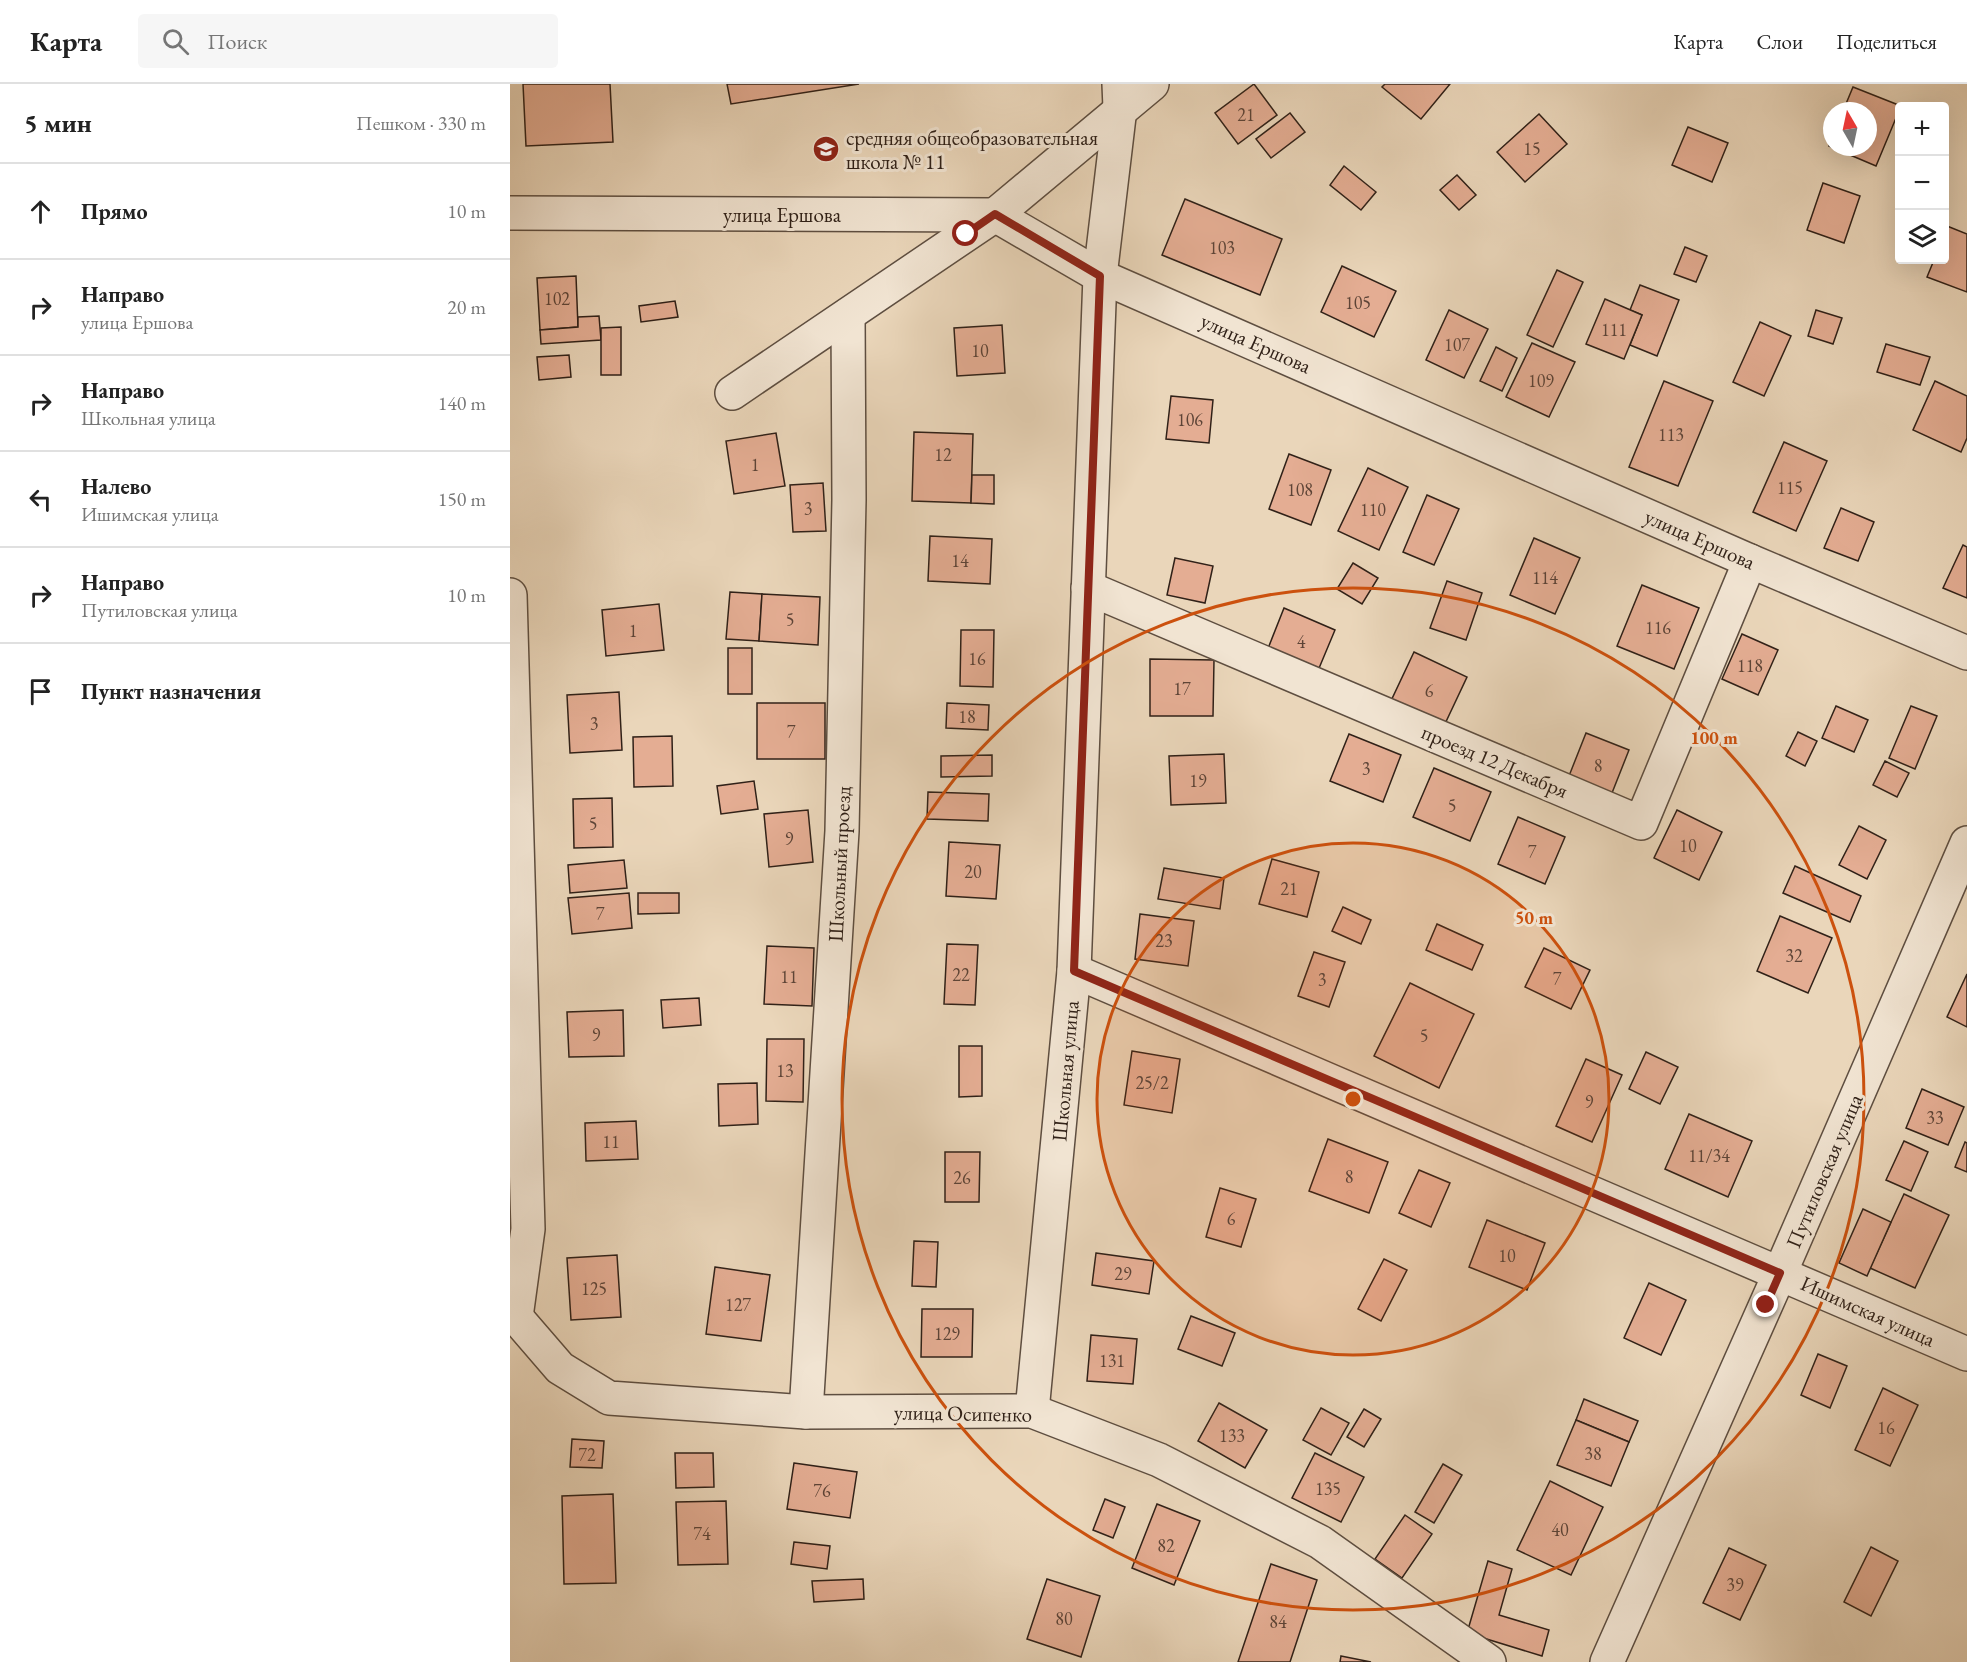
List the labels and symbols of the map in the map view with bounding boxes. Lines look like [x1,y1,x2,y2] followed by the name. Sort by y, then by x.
[1823,102,1877,156] north arrow
[1237,103,1255,126] house number: 21
[846,124,1098,175] place label: средняя общеобразовательная школа № 11
[811,134,841,164] school or university icon: средняя общеобразовательная школа № 11
[1523,137,1541,160] house number: 15
[723,201,842,228] street label: улица Ершова
[952,220,978,246] route start
[1209,236,1235,259] house number: 103
[544,287,570,310] house number: 102
[1345,291,1371,314] house number: 105
[1197,307,1316,380] street label: улица Ершова
[1601,318,1627,341] house number: 111
[1444,333,1470,356] house number: 107
[971,339,989,362] house number: 10
[1528,369,1554,392] house number: 109
[1177,408,1203,431] house number: 106
[1658,423,1684,446] house number: 113
[934,443,952,466] house number: 12
[751,453,759,476] house number: 1
[1777,476,1803,499] house number: 115
[1287,478,1313,501] house number: 108
[804,497,812,520] house number: 3
[1360,498,1386,521] house number: 110
[1641,503,1760,576] street label: улица Ершова
[951,549,969,572] house number: 14
[1532,566,1558,589] house number: 114
[786,608,794,631] house number: 5
[1645,616,1671,639] house number: 116
[629,619,637,642] house number: 1
[1297,630,1306,653] house number: 4
[968,647,986,670] house number: 16
[1737,654,1763,677] house number: 118
[1173,677,1191,700] house number: 17
[1425,679,1434,702] house number: 6
[958,705,976,728] house number: 18
[590,712,598,735] house number: 3
[1418,718,1572,804] street label: проезд 12 Декабря
[787,720,796,743] house number: 7
[1690,726,1738,749] text: 100 m
[1594,754,1602,777] house number: 8
[1362,757,1370,780] house number: 3
[1189,769,1207,792] house number: 19
[821,785,857,943] street label: Школьный проезд
[1448,794,1456,817] house number: 5
[589,812,597,835] house number: 5
[785,827,794,850] house number: 9
[1679,834,1697,857] house number: 10
[1528,840,1537,863] house number: 7
[964,860,982,883] house number: 20
[1280,877,1298,900] house number: 21
[596,902,605,925] house number: 7
[1515,906,1553,929] text: 50 m
[1155,929,1173,952] house number: 23
[1785,944,1803,967] house number: 32
[952,963,970,986] house number: 22
[780,965,798,988] house number: 11
[1553,967,1562,990] house number: 7
[1318,968,1326,991] house number: 3
[1045,999,1085,1143] street label: Школьная улица
[592,1023,601,1046] house number: 9
[1420,1024,1428,1047] house number: 5
[776,1059,794,1082] house number: 13
[1135,1071,1169,1094] house number: 25/2
[1343,1089,1363,1109] centre of rings
[1779,1089,1869,1252] street label: Путиловская улица
[1585,1090,1594,1113] house number: 9
[1926,1106,1944,1129] house number: 33
[602,1130,620,1153] house number: 11
[1688,1144,1730,1167] house number: 11/34
[1345,1165,1353,1188] house number: 8
[953,1166,971,1189] house number: 26
[1227,1207,1236,1230] house number: 6
[1498,1244,1516,1267] house number: 10
[1114,1262,1132,1285] house number: 29
[1796,1269,1940,1353] street label: Ишимская улица
[581,1277,607,1300] house number: 125
[1752,1291,1778,1317] route end
[725,1293,751,1316] house number: 127
[934,1322,960,1345] house number: 129
[1099,1349,1125,1372] house number: 131
[894,1398,1032,1428] street label: улица Осипенко
[1877,1416,1895,1439] house number: 16
[1219,1424,1245,1447] house number: 133
[1584,1442,1602,1465] house number: 38
[578,1443,596,1466] house number: 72
[1315,1477,1341,1500] house number: 135
[813,1479,831,1502] house number: 76
[1551,1518,1569,1541] house number: 40
[693,1522,711,1545] house number: 74
[1157,1534,1175,1557] house number: 82
[1726,1573,1744,1596] house number: 39
[1055,1607,1073,1630] house number: 80
[1269,1610,1287,1633] house number: 84

